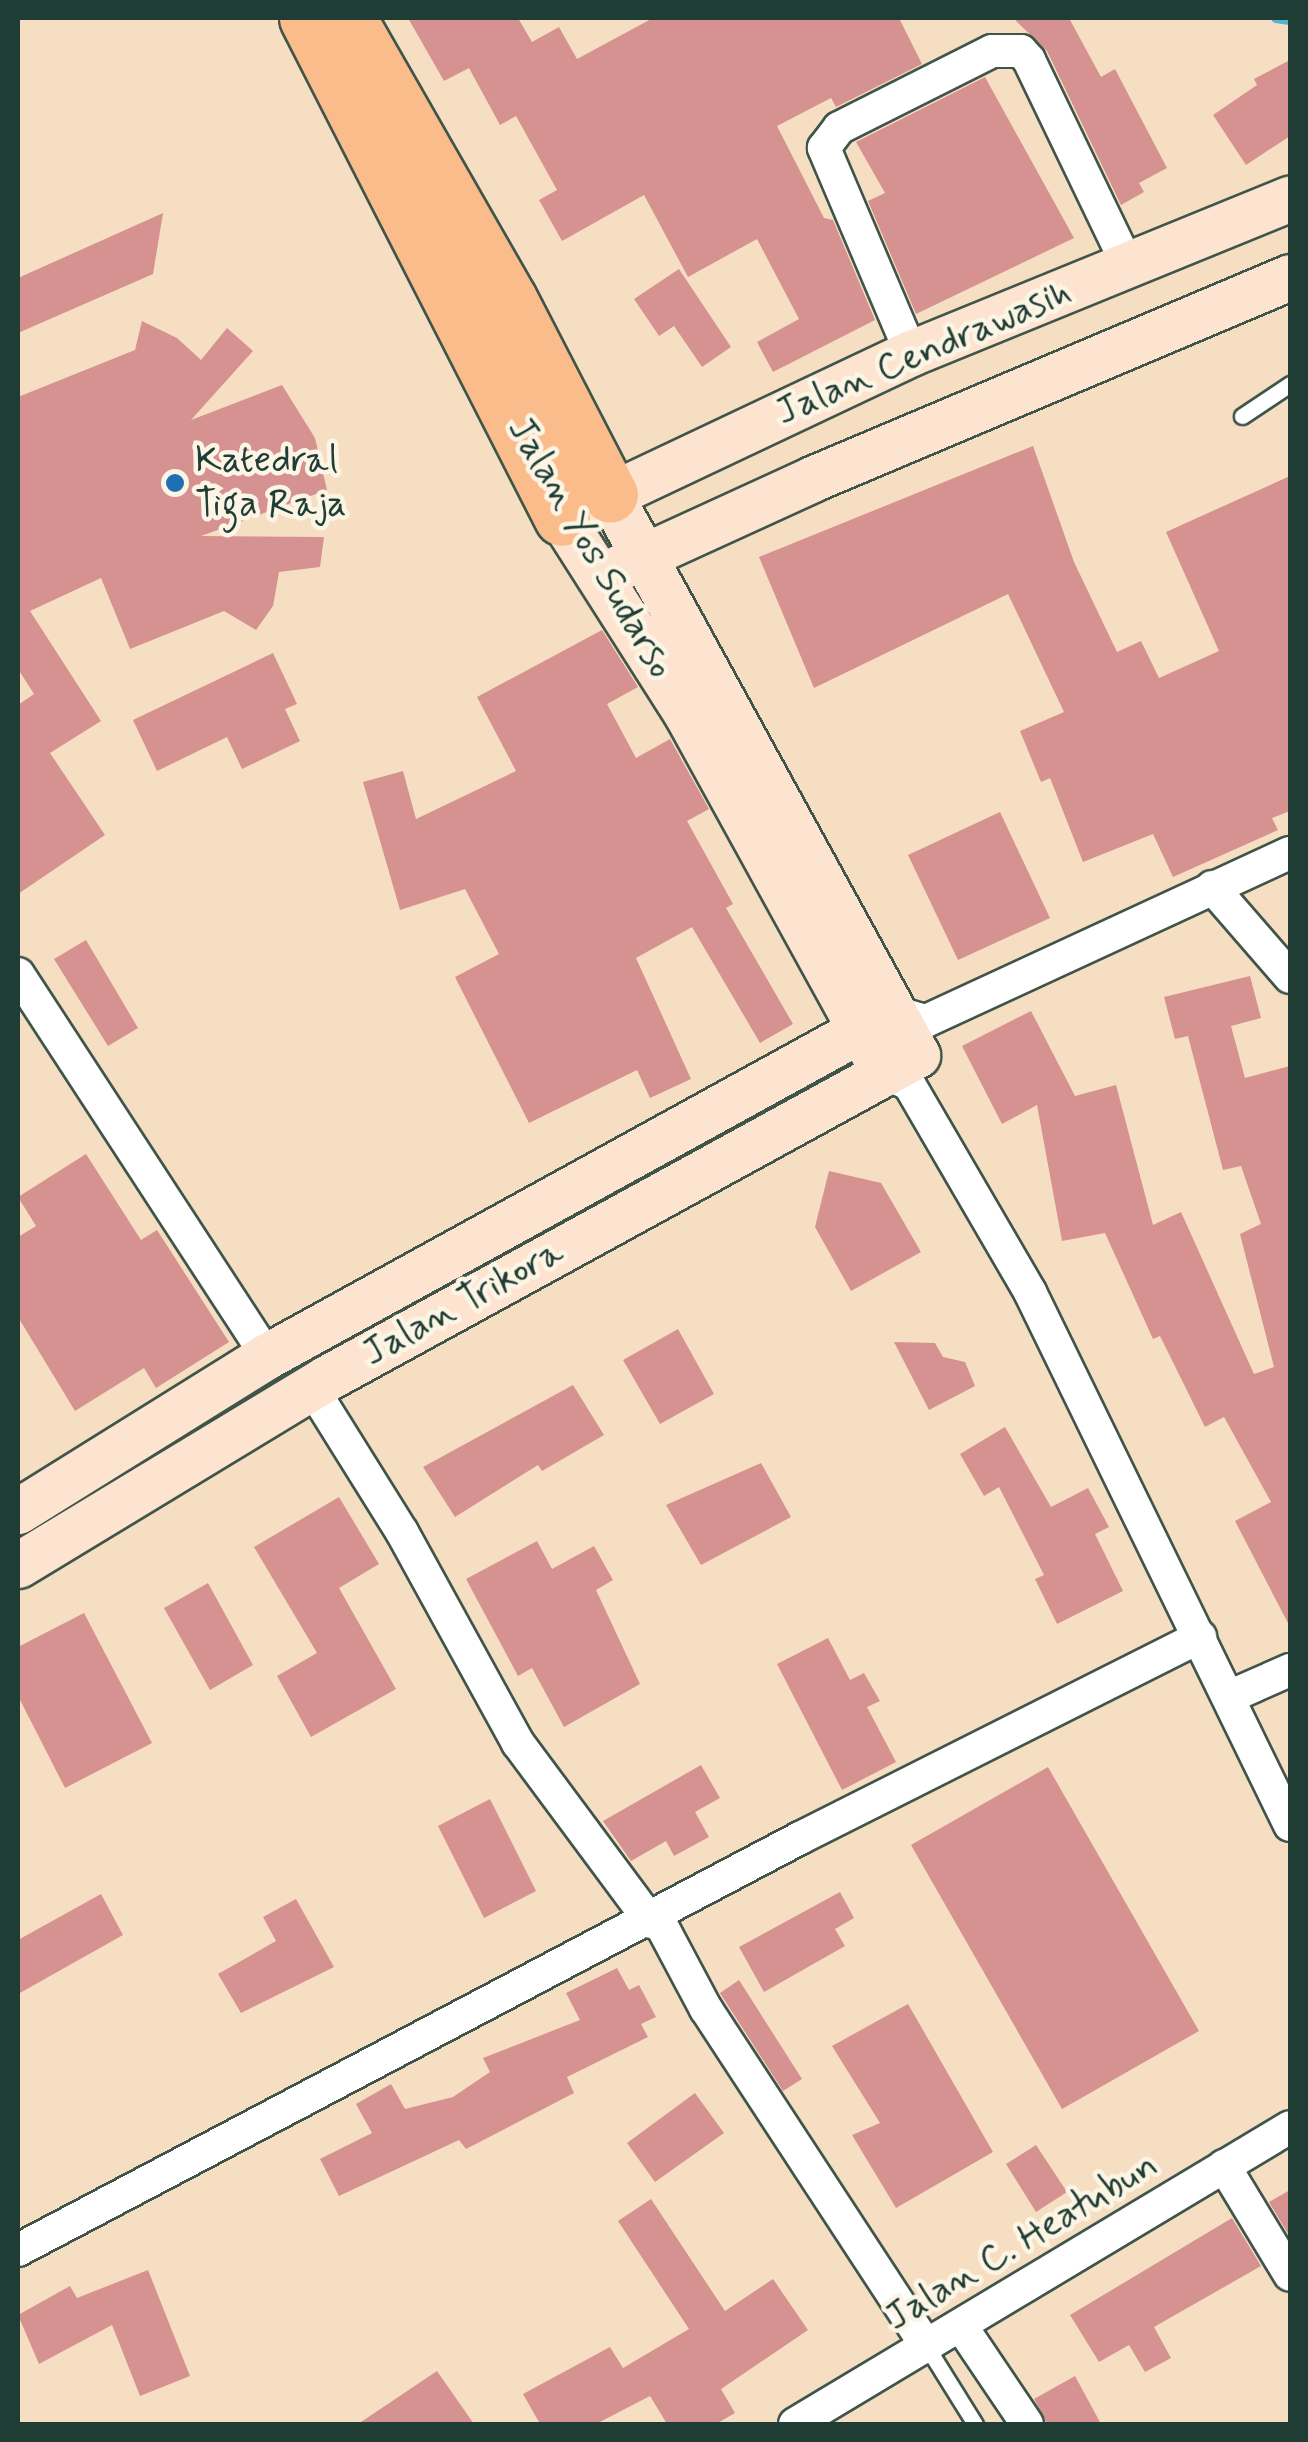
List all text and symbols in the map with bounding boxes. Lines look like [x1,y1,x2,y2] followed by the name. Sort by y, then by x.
[768,270,1080,436] street label: Jalan Cendrawasih
[495,407,685,689] street label: Jalan Yos Sudarso
[195,438,343,528] place label: Katedral Tiga Raja
[164,472,186,494] marker: Katedral Tiga Raja
[355,1229,571,1377] street label: Jalan Trikora
[878,2143,1166,2341] street label: Jalan C. Heatubun

